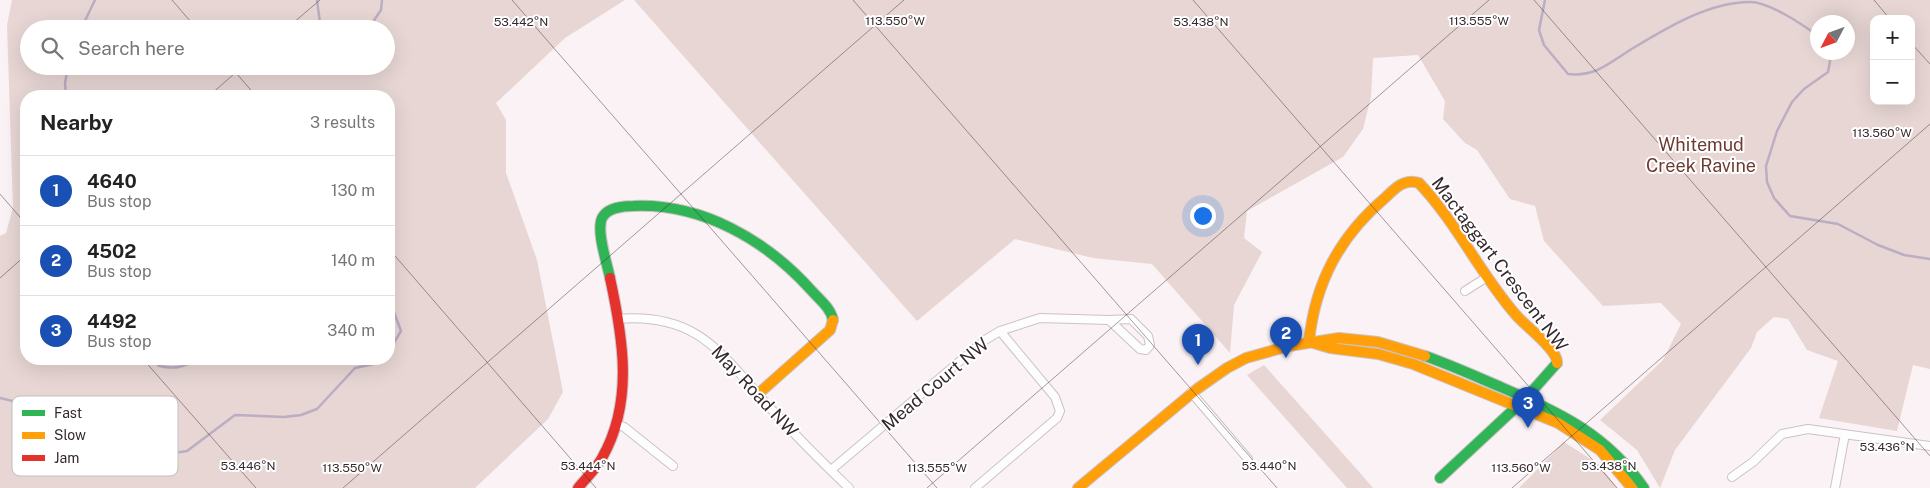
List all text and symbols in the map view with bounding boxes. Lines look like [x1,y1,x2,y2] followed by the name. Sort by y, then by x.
[865,14,925,28] text: 113.550°W
[1449,14,1510,28] text: 113.555°W
[494,15,548,29] text: 53.442°N
[1173,15,1229,29] text: 53.438°N
[1810,15,1855,60] north arrow
[1870,15,1915,105] map controls
[1870,15,1915,60] button: +
[20,20,395,75] search box
[38,34,66,62] icon: search
[78,37,185,59] text: Search here
[1870,60,1915,105] button: −
[40,110,113,135] text: Nearby
[310,113,375,132] text: 3 results
[1852,126,1912,140] text: 113.560°W
[1646,134,1756,176] park label: Whitemud Creek Ravine
[87,170,137,192] text: 4640
[1428,173,1572,355] street label: Mactaggart Crescent NW
[53,181,59,200] text: 1
[331,181,375,200] text: 130 m
[87,192,151,211] text: Bus stop
[1190,203,1216,229] your location
[87,240,136,262] text: 4502
[51,251,61,270] text: 2
[331,251,375,270] text: 140 m
[87,262,151,281] text: Bus stop
[87,310,137,332] text: 4492
[1270,317,1302,358] pin: 2
[51,321,61,340] text: 3
[327,321,375,340] text: 340 m
[1182,324,1214,365] pin: 1
[87,332,151,351] text: Bus stop
[877,333,993,435] street label: Mead Court NW
[707,341,803,441] street label: May Road NW
[1512,387,1544,428] pin: 3
[12,396,178,476] legend
[54,405,82,421] text: Fast
[54,427,86,443] text: Slow
[1860,440,1914,454] text: 53.436°N
[54,450,79,466] text: Jam
[220,459,276,473] text: 53.446°N
[560,459,616,473] text: 53.444°N
[1242,459,1296,473] text: 53.440°N
[1581,459,1637,473] text: 53.438°N
[322,461,382,475] text: 113.550°W
[907,461,968,475] text: 113.555°W
[1491,461,1551,475] text: 113.560°W

